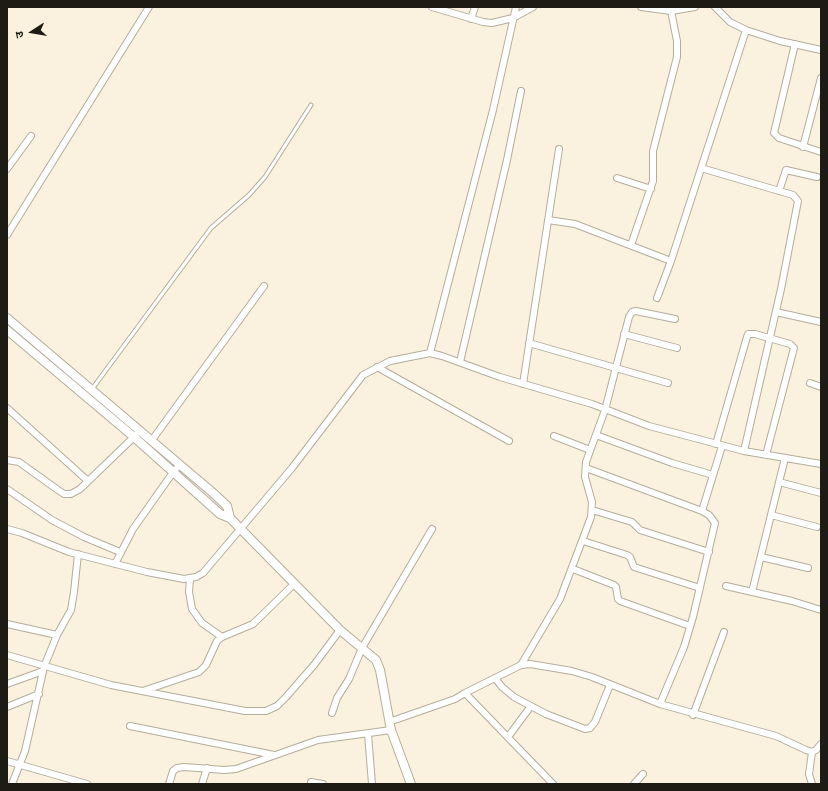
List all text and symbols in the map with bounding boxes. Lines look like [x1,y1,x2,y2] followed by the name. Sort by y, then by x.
[12,12,52,52] north arrow
[14,30,26,39] text: उ

